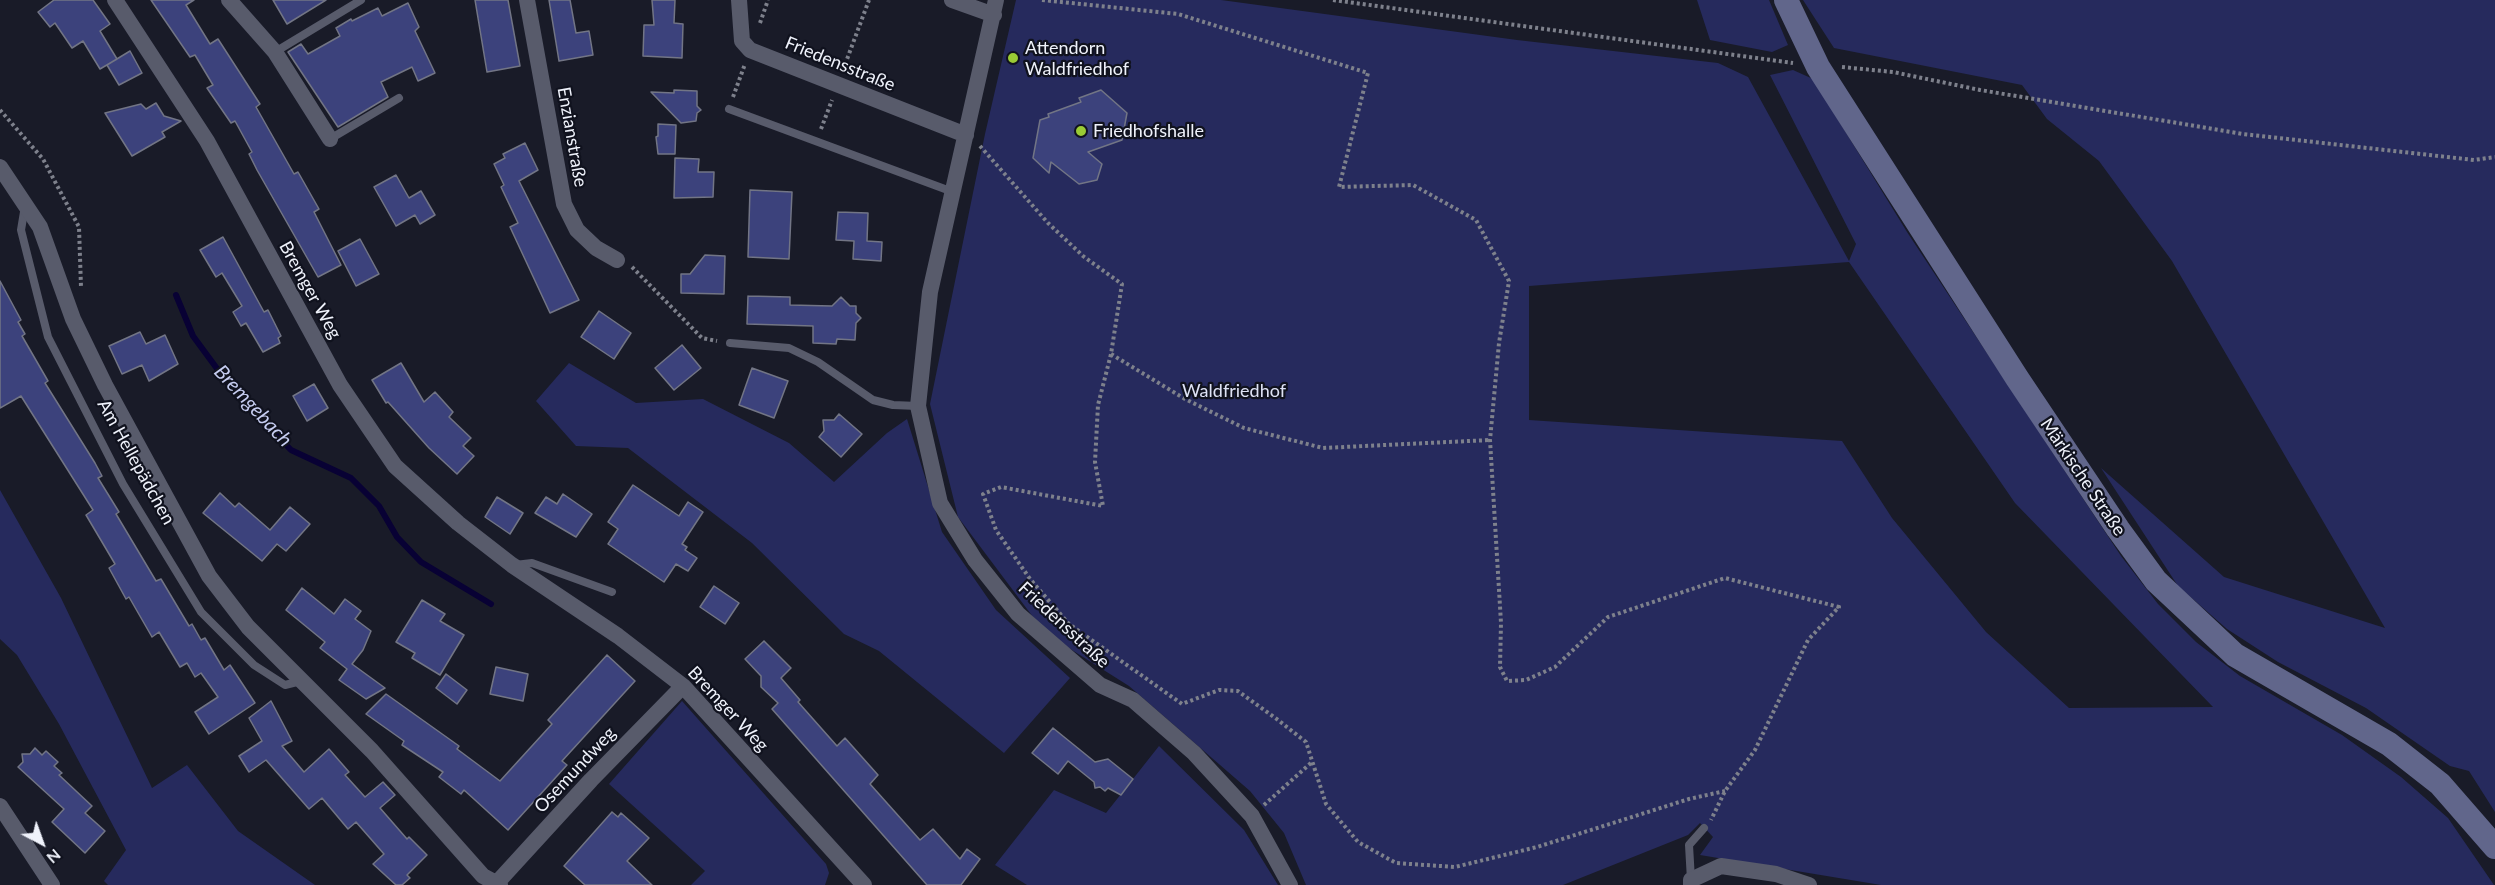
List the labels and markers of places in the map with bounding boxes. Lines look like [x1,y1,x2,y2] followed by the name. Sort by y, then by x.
[1025,37,1129,80] place label: Attendorn Waldfriedhof
[1006,51,1020,65] marker: Attendorn Waldfriedhof
[1093,120,1204,142] place label: Friedhofshalle
[1074,124,1088,138] marker: Friedhofshalle

